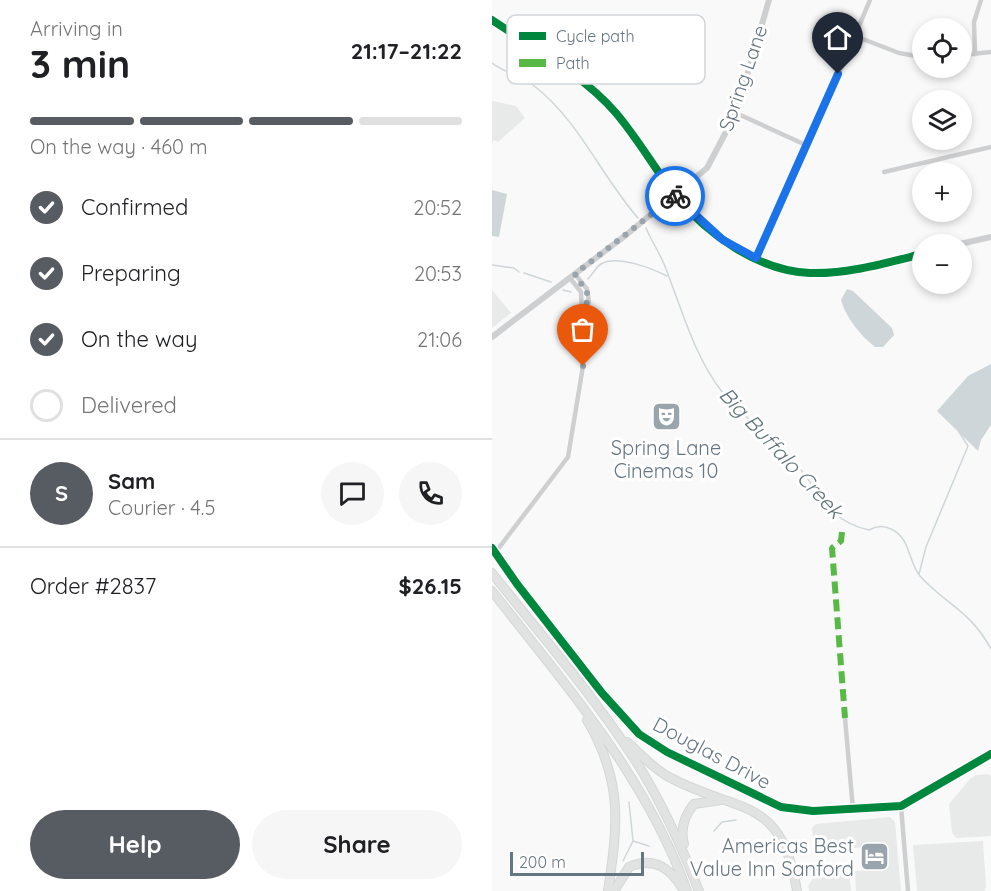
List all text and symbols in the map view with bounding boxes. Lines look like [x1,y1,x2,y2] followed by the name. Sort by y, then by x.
[812,12,863,74] pin
[507,15,705,84] legend
[30,16,123,41] text: Arriving in
[912,18,972,294] map controls
[912,18,972,78] button: locate
[821,21,854,54] icon: home
[713,22,772,134] street label: Spring Lane
[556,26,635,46] text: Cycle path
[351,37,462,65] text: 21:17–21:22
[30,39,130,88] text: 3 min
[556,53,590,73] text: Path
[912,90,972,150] button: layers
[30,134,208,159] text: On the way · 460 m
[912,162,972,222] button: +
[645,166,705,226] courier
[659,180,692,213] icon: bike
[30,191,63,224] icon: check
[81,193,188,221] text: Confirmed
[413,195,462,220] text: 20:52
[912,234,972,294] button: −
[30,257,63,290] icon: check
[81,259,181,287] text: Preparing
[414,261,462,286] text: 20:53
[557,304,608,366] pin
[566,313,599,346] icon: bag
[30,323,63,356] icon: check
[81,325,197,353] text: On the way
[417,327,462,352] text: 21:06
[714,381,850,525] water label: Big Buffalo Creek
[81,391,177,419] text: Delivered
[650,401,682,433] theatre icon: Spring Lane Cinemas 10
[611,435,721,483] place label: Spring Lane Cinemas 10
[321,462,384,525] button: chat
[399,462,462,525] button: phone
[108,467,155,495] text: Sam
[55,479,68,507] text: S
[108,495,215,520] text: Courier · 4.5
[30,572,156,600] text: Order #2837
[399,572,462,600] text: $26.15
[649,711,775,794] street label: Douglas Drive
[30,810,240,879] button: Help
[252,810,462,879] button: Share
[690,833,854,881] place label: Americas Best Value Inn Sanford
[859,841,891,873] hotel icon: Americas Best Value Inn Sanford
[510,849,644,876] scale bar
[519,852,566,872] text: 200 m

